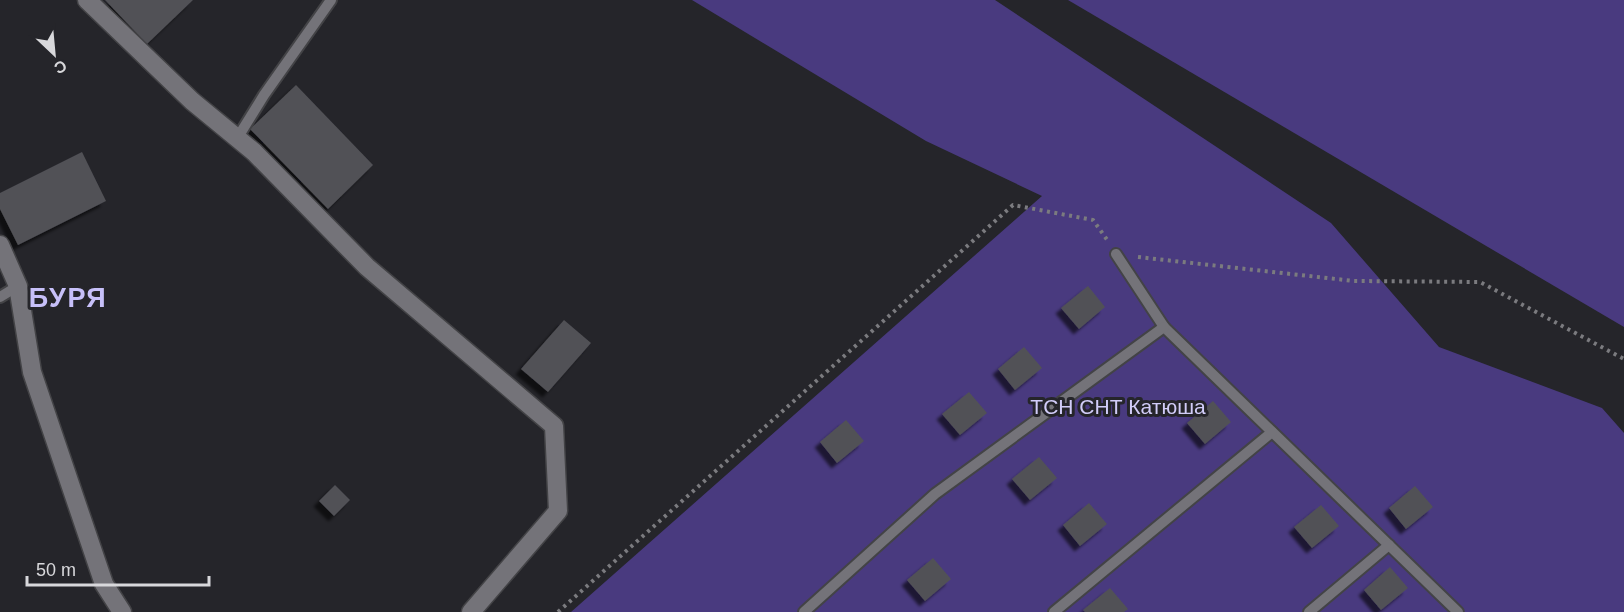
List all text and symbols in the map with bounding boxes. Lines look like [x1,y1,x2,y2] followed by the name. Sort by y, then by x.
[24,24,84,84] north arrow
[51,57,69,77] text: С
[29,283,107,313] district label: БУРЯ
[1030,395,1206,418] park label: ТСН СНТ Катюша
[27,549,208,587] scale bar
[36,560,76,580] text: 50 m

